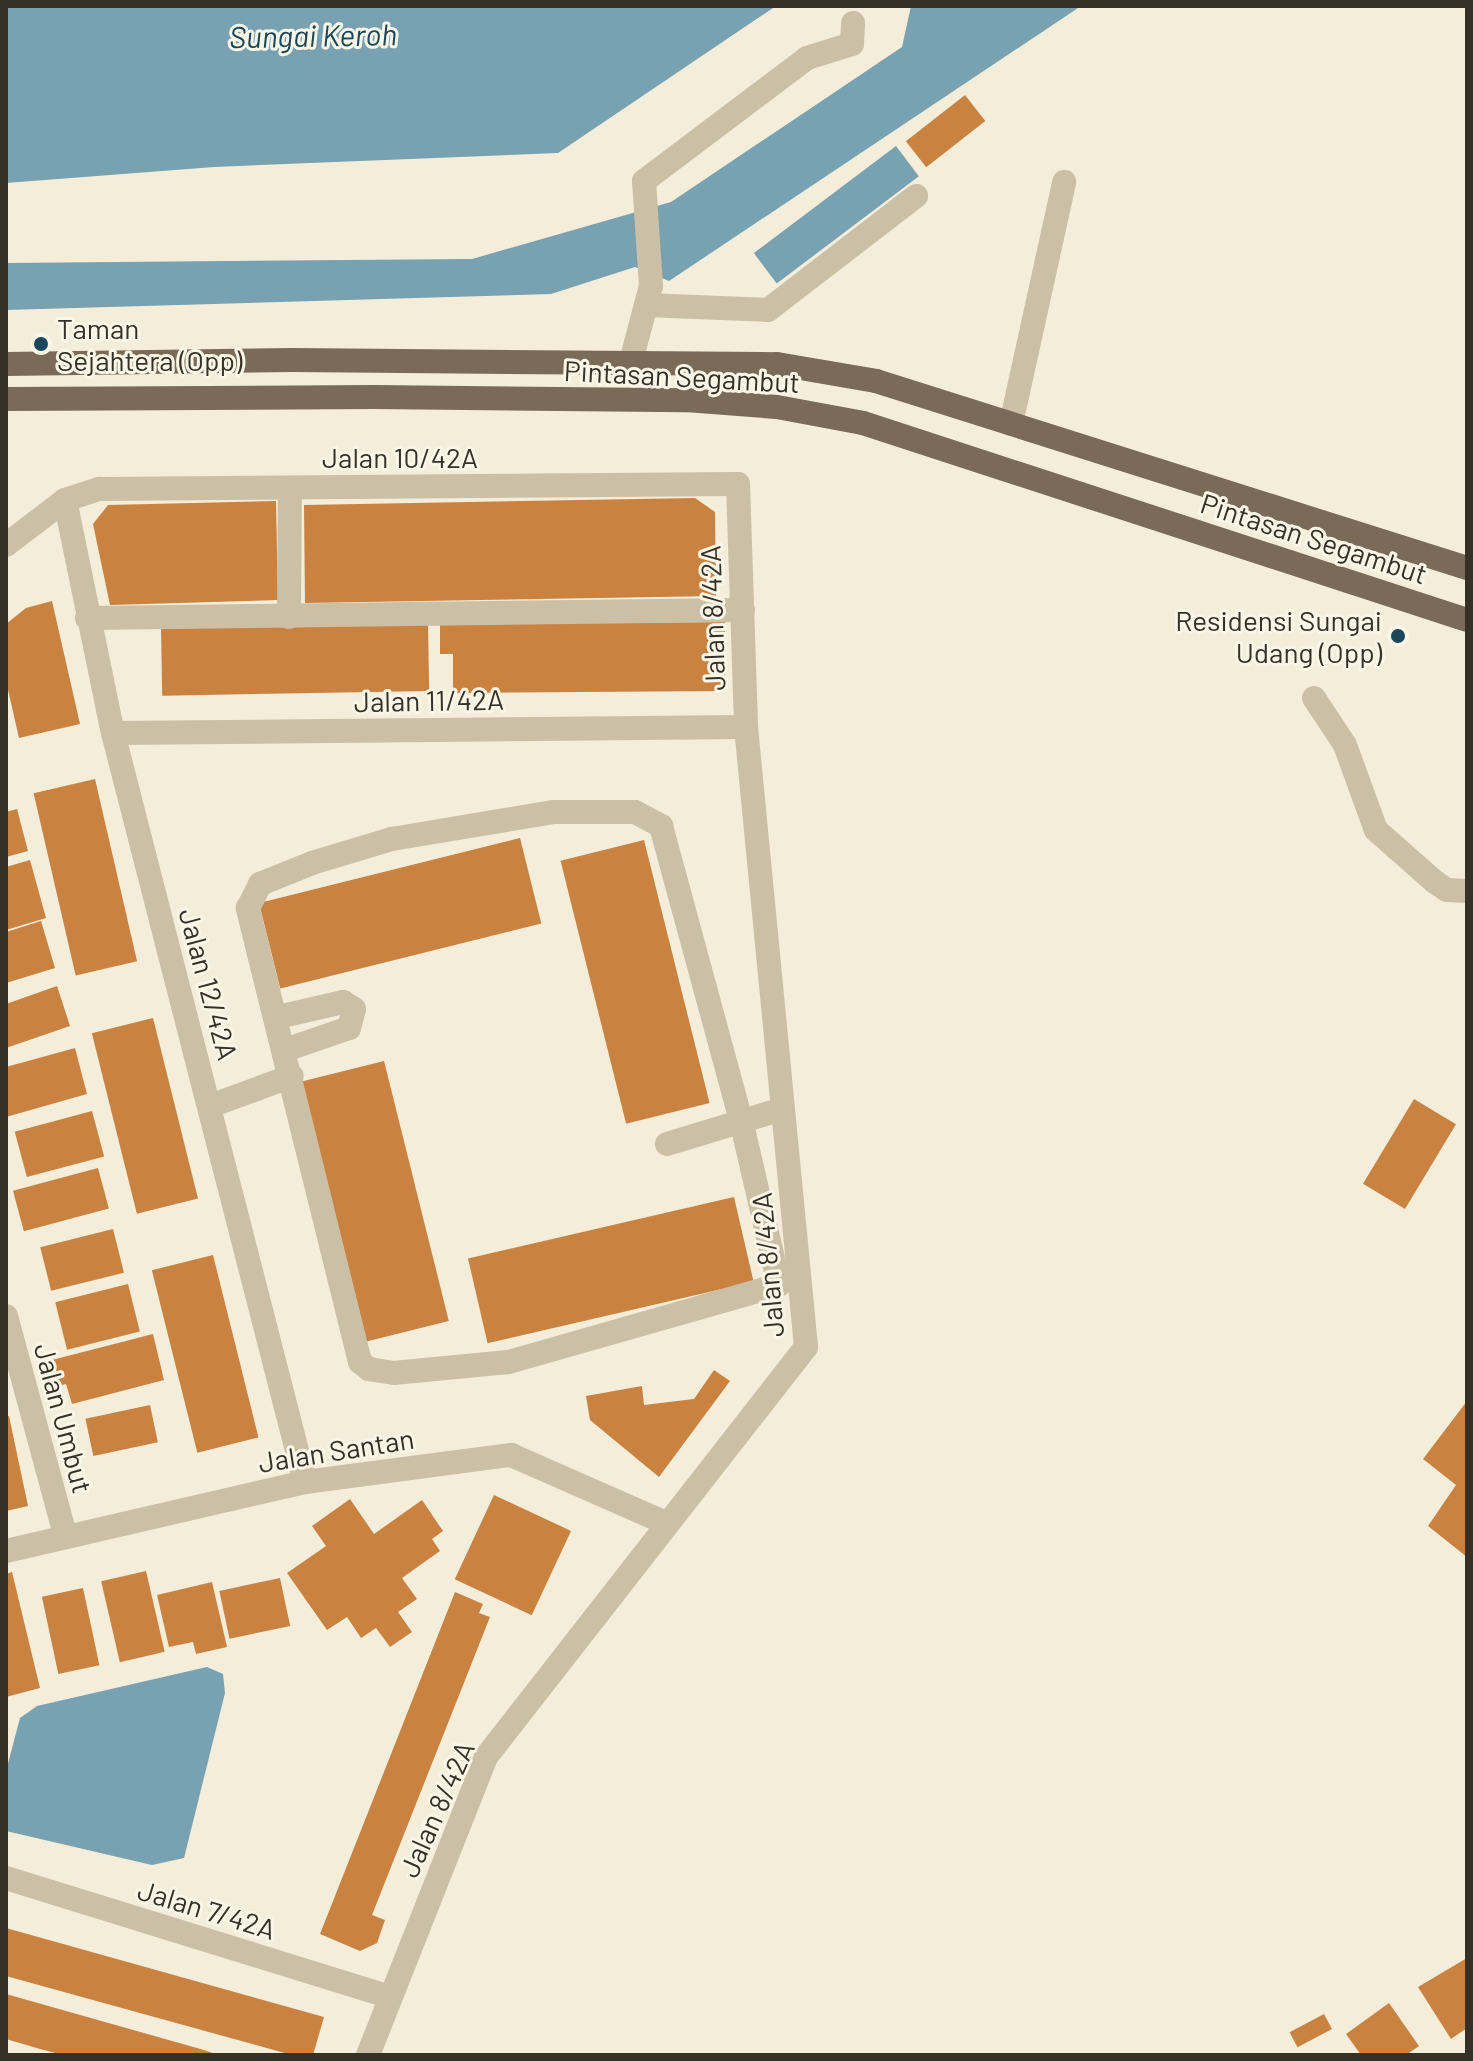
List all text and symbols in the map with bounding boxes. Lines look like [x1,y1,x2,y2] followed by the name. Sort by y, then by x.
[229,16,397,54] water label: Sungai Keroh
[57,311,242,377] place label: Taman Sejahtera (Opp)
[32,335,50,353] marker: Taman Sejahtera (Opp)
[563,353,801,399] street label: Pintasan Segambut
[322,440,478,474] street label: Jalan 10/42A
[1197,486,1431,590] street label: Pintasan Segambut
[693,545,731,691] street label: Jalan 8/42A
[1175,603,1382,669] place label: Residensi Sungai Udang (Opp)
[1389,627,1407,645] marker: Residensi Sungai Udang (Opp)
[354,682,504,718] street label: Jalan 11/42A
[173,905,245,1063] street label: Jalan 12/42A
[744,1191,790,1339] street label: Jalan 8/42A
[28,1339,100,1497] street label: Jalan Umbut
[256,1421,416,1479] street label: Jalan Santan
[391,1736,481,1882] street label: Jalan 8/42A
[134,1872,280,1946] street label: Jalan 7/42A

